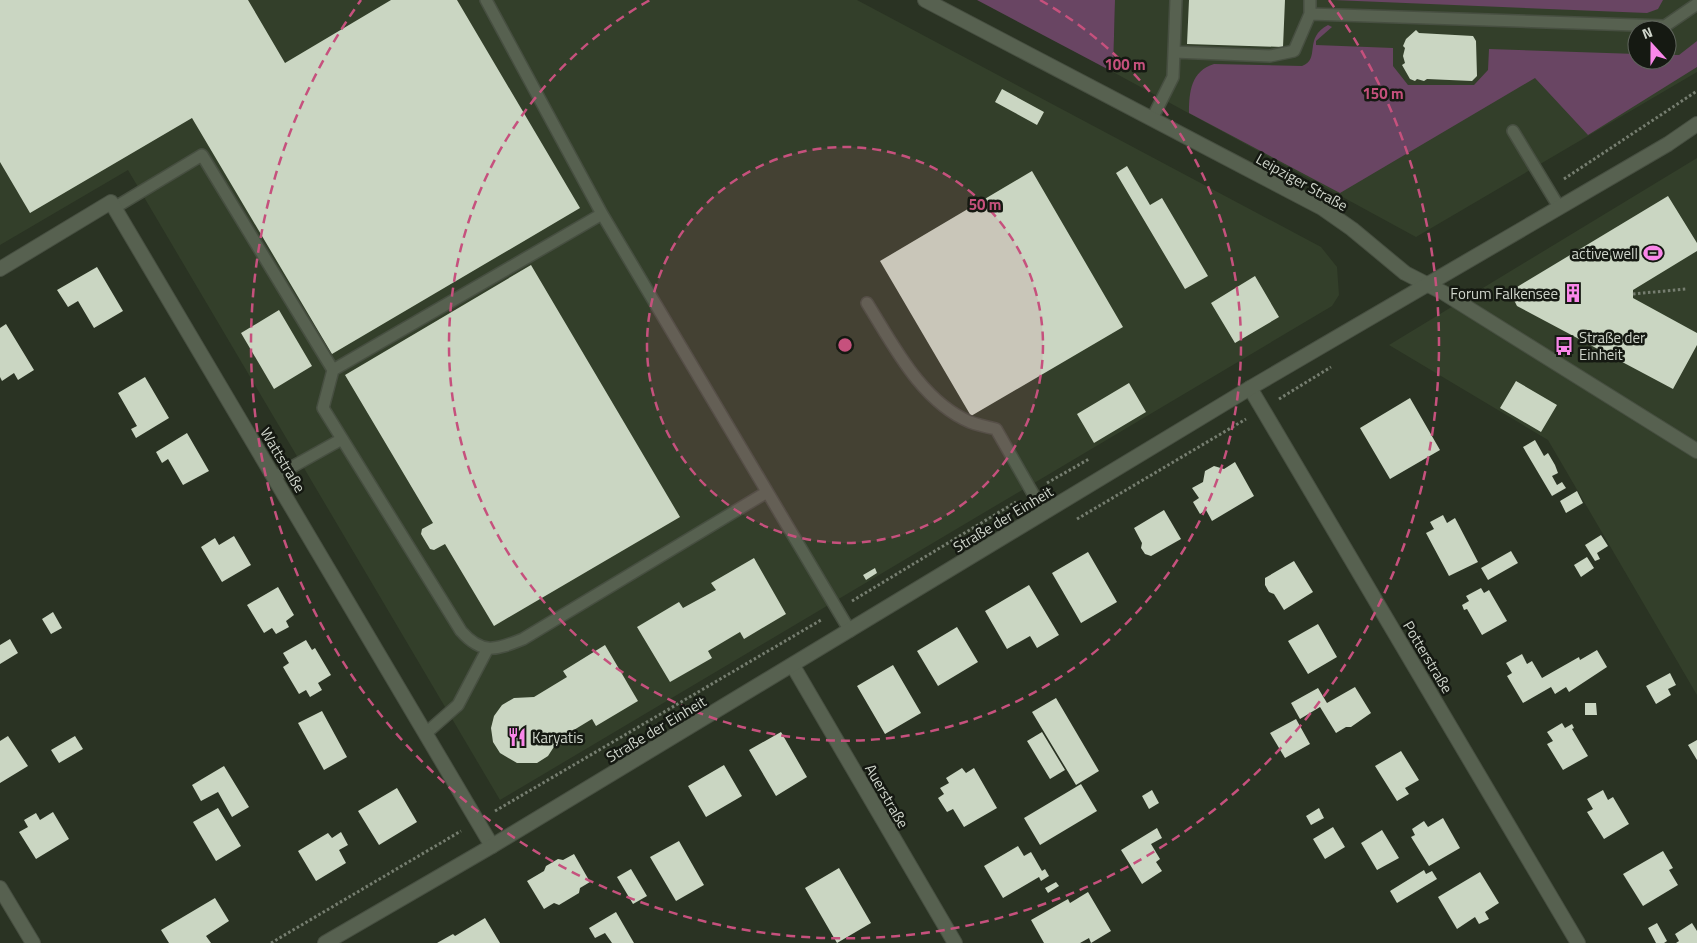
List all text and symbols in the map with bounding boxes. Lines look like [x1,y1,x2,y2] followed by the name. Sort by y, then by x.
[1627,20,1677,70] north arrow
[1639,21,1655,44] text: N
[1104,53,1146,76] text: 100 m
[1362,82,1404,105] text: 150 m
[1252,147,1352,217] street label: Leipziger Straße
[969,193,1001,216] text: 50 m
[1572,242,1638,265] place label: active well
[1642,242,1664,264] sports icon: active well
[1450,282,1558,305] place label: Forum Falkensee
[1562,282,1584,304] building icon: Forum Falkensee
[1579,326,1645,366] place label: Straße der Einheit
[1553,335,1575,357] bus stop icon: Straße der Einheit
[836,336,854,354] centre of rings
[255,423,311,497] street label: Wattstraße
[949,480,1058,558] street label: Straße der Einheit
[1397,616,1459,698] street label: Potterstraße
[602,690,711,768] street label: Straße der Einheit
[506,726,528,748] restaurant icon: Karyatis
[532,726,583,749] place label: Karyatis
[859,760,915,832] street label: Auerstraße

